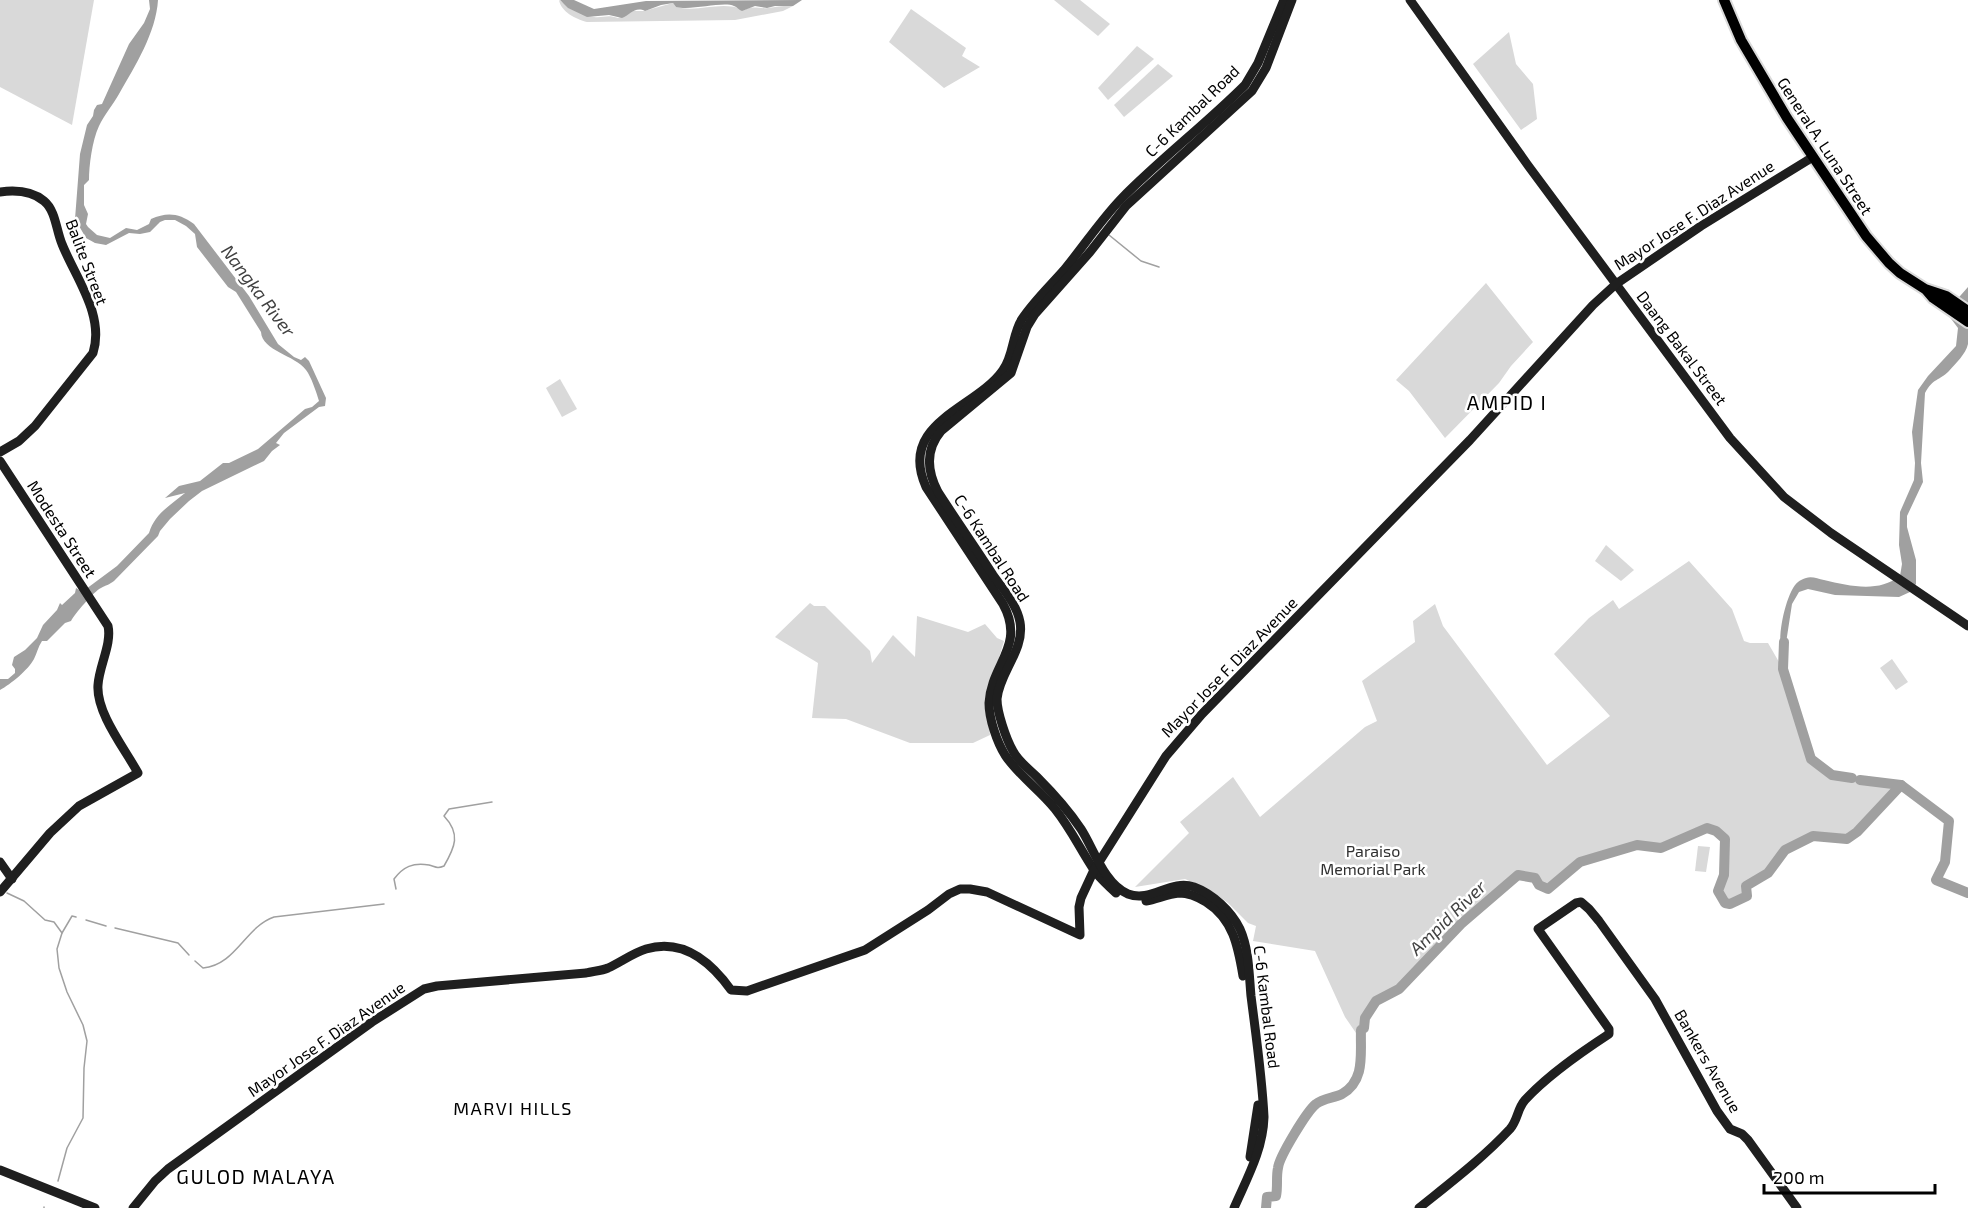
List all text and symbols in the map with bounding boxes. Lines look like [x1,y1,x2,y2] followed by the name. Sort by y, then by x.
[1141,61,1243,160] street label: C-6 Kambal Road
[1774,73,1877,218] street label: General A. Luna Street
[1610,156,1777,274] street label: Mayor Jose F. Diaz Avenue
[62,216,112,307] street label: Balite Street
[217,240,301,341] water label: Nangka River
[1633,287,1732,409] street label: Daang Bakal Street
[1467,390,1547,414] district label: AMPID I
[24,477,101,581] street label: Modesta Street
[951,491,1034,605] street label: C-6 Kambal Road
[1157,593,1301,741] street label: Mayor Jose F. Diaz Avenue
[1320,841,1426,878] park label: Paraiso Memorial Park
[1404,875,1491,960] water label: Ampid River
[1251,944,1284,1070] street label: C-6 Kambal Road
[244,977,408,1100] street label: Mayor Jose F. Diaz Avenue
[1671,1006,1746,1116] street label: Bankers Avenue
[453,1097,573,1119] district label: MARVI HILLS
[1764,1157,1935,1195] scale bar
[176,1164,336,1188] district label: GULOD MALAYA
[1773,1166,1825,1188] text: 200 m

